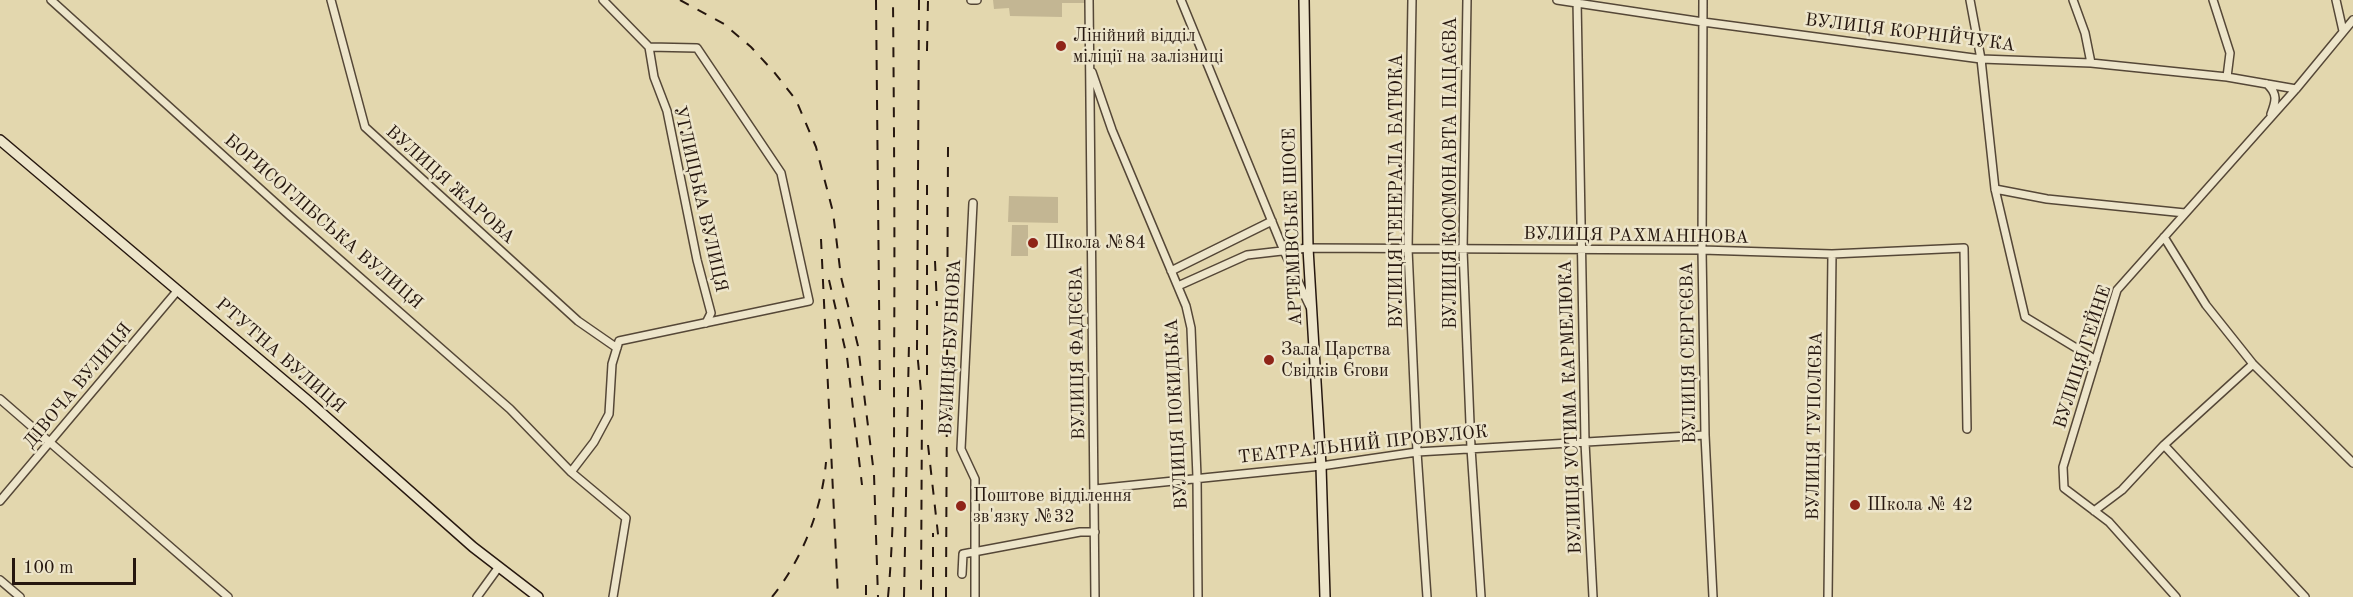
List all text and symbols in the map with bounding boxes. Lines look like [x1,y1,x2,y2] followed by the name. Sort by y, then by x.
[1804,9,2016,57] street label: ВУЛИЦЯ КОРНІЙЧУКА
[1440,17,1462,329] street label: ВУЛИЦЯ КОСМОНАВТА ПАЦАЄВА
[1073,25,1224,68] place label: Лінійний відділ міліції на залізниці
[1054,39,1068,53] marker: Лінійний відділ міліції на залізниці
[1386,54,1408,328] street label: ВУЛИЦЯ ГЕНЕРАЛА БАТЮКА
[668,104,732,294] street label: УГЛИЦЬКА ВУЛИЦЯ
[381,121,519,249] street label: ВУЛИЦЯ ЖАРОВА
[1279,128,1307,326] street label: АРТЕМІВСЬКЕ ШОСЕ
[219,130,427,314] street label: БОРИСОГЛІБСЬКА ВУЛИЦЯ
[1523,223,1749,249] street label: ВУЛИЦЯ РАХМАНІНОВА
[1045,232,1146,254] place label: Школа №84
[1026,236,1040,250] marker: Школа №84
[936,259,966,435] street label: ВУЛИЦЯ БУБНОВА
[1555,259,1587,555] street label: ВУЛИЦЯ УСТИМА КАРМЕЛЮКА
[1677,262,1701,444] street label: ВУЛИЦЯ СЕРГЄЄВА
[1066,266,1090,440] street label: ВУЛИЦЯ ФАДЄЄВА
[2050,283,2116,431] street label: ВУЛИЦЯ ГЕЙНЕ
[211,294,349,418] street label: РТУТНА ВУЛИЦЯ
[1161,318,1193,510] street label: ВУЛИЦЯ ПОКИДЬКА
[19,319,137,453] street label: ДІВОЧА ВУЛИЦЯ
[1803,331,1827,521] street label: ВУЛИЦЯ ТУПОЛЄВА
[1281,339,1391,382] place label: Зала Царства Свідків Єгови
[1262,353,1276,367] marker: Зала Царства Свідків Єгови
[1237,421,1489,469] street label: ТЕАТРАЛЬНИЙ ПРОВУЛОК
[973,485,1132,528] place label: Поштове відділення зв'язку №32
[1867,494,1973,516] place label: Школа № 42
[1848,498,1862,512] marker: Школа № 42
[954,499,968,513] marker: Поштове відділення зв'язку №32
[15,546,140,584] scale bar
[23,559,74,577] text: 100 m

